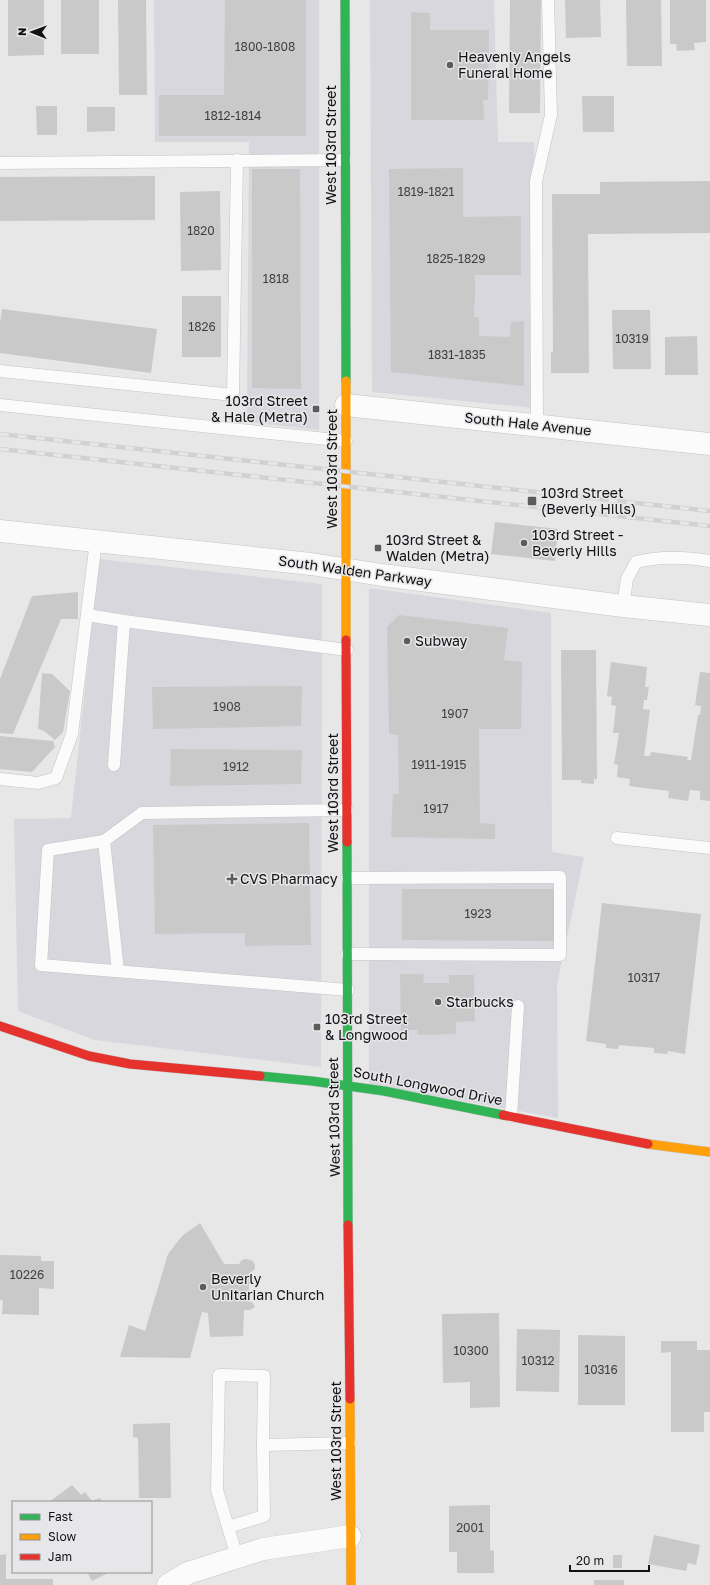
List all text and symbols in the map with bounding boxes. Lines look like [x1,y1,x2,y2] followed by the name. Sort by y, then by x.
[12,12,52,52] north arrow
[15,28,28,36] text: N
[235,39,295,54] house number: 1800-1808
[458,48,571,81] place label: Heavenly Angels Funeral Home
[445,60,455,70] marker: Heavenly Angels Funeral Home
[322,85,339,205] street label: West 103rd Street
[205,108,261,123] house number: 1812-1814
[398,184,455,199] house number: 1819-1821
[187,223,215,238] house number: 1820
[427,251,485,266] house number: 1825-1829
[263,271,289,286] house number: 1818
[188,319,216,334] house number: 1826
[615,331,649,346] house number: 10319
[428,347,486,362] house number: 1831-1835
[211,392,308,425] place label: 103rd Street & Hale (Metra)
[311,404,321,414] marker: 103rd Street & Hale (Metra)
[464,408,592,439] street label: South Hale Avenue
[323,409,340,529] street label: West 103rd Street
[541,484,636,517] place label: 103rd Street (Beverly Hills)
[526,495,538,507] marker: 103rd Street (Beverly Hills)
[532,526,623,559] place label: 103rd Street - Beverly Hills
[386,531,490,564] place label: 103rd Street & Walden (Metra)
[519,538,529,548] marker: 103rd Street - Beverly Hills
[373,543,383,553] marker: 103rd Street & Walden (Metra)
[277,551,433,590] street label: South Walden Parkway
[415,632,468,649] place label: Subway
[402,636,412,646] marker: Subway
[213,699,241,714] house number: 1908
[442,706,468,721] house number: 1907
[324,733,341,853] street label: West 103rd Street
[411,757,467,772] house number: 1911-1915
[223,759,249,774] house number: 1912
[423,801,449,816] house number: 1917
[240,870,338,887] place label: CVS Pharmacy
[227,874,237,884] marker: CVS Pharmacy
[464,906,492,921] house number: 1923
[628,970,660,985] house number: 10317
[446,993,514,1010] place label: Starbucks
[433,997,443,1007] marker: Starbucks
[325,1010,408,1043] place label: 103rd Street & Longwood
[312,1022,322,1032] marker: 103rd Street & Longwood
[324,1057,343,1177] street label: West 103rd Street
[352,1063,504,1108] street label: South Longwood Drive
[10,1267,44,1282] house number: 10226
[211,1270,324,1303] place label: Beverly Unitarian Church
[198,1282,208,1292] marker: Beverly Unitarian Church
[453,1343,489,1358] house number: 10300
[521,1353,555,1368] house number: 10312
[584,1362,618,1377] house number: 10316
[327,1381,344,1501] street label: West 103rd Street
[12,1501,152,1573] legend
[48,1509,73,1524] text: Fast
[456,1520,484,1535] house number: 2001
[48,1529,76,1544] text: Slow
[570,1547,649,1573] scale bar
[48,1549,72,1564] text: Jam
[576,1553,604,1568] text: 20 m

